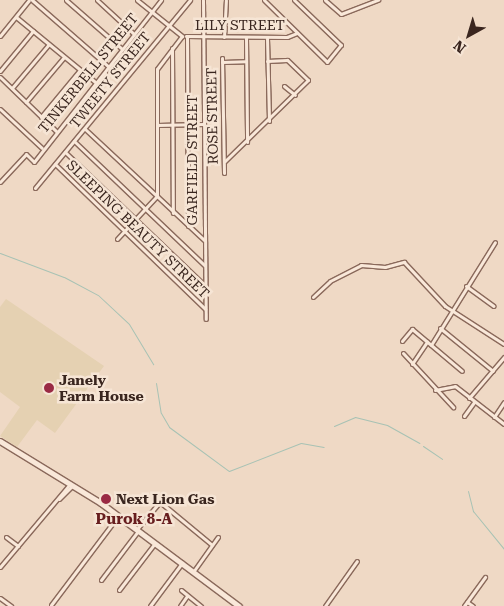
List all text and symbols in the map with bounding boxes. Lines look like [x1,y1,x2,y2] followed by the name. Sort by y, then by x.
[35,10,141,136] street label: TINKERBELL STREET
[444,10,494,60] north arrow
[195,17,285,33] street label: LILY STREET
[66,29,154,131] street label: TWEETY STREET
[450,37,469,56] text: N
[203,67,221,165] street label: ROSE STREET
[184,95,200,225] street label: GARFIELD STREET
[63,157,213,301] street label: SLEEPING BEAUTY STREET
[59,372,144,404] place label: Janely Farm House
[43,382,55,394] marker: Janely Farm House
[116,491,214,507] place label: Next Lion Gas
[100,493,112,505] marker: Next Lion Gas
[96,511,172,529] district label: Purok 8-A

